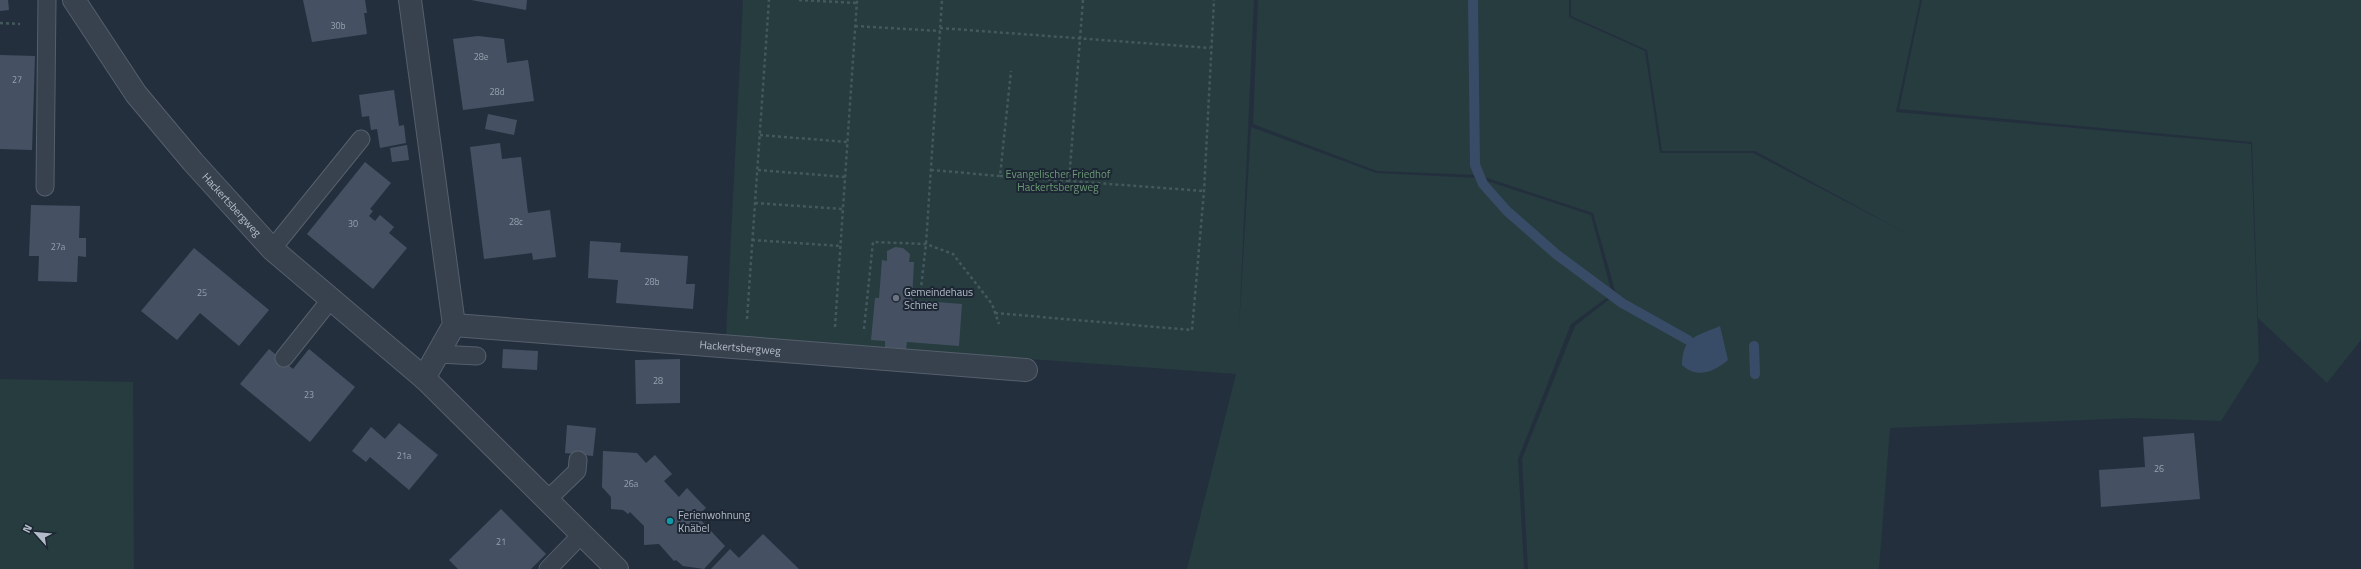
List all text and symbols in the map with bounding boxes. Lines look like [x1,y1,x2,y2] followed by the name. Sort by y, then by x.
[331,19,346,32] house number: 30b
[474,50,489,63] house number: 28e
[12,73,22,86] house number: 27
[490,85,505,98] house number: 28d
[1006,166,1111,195] park label: Evangelischer Friedhof Hackertsbergweg
[198,169,265,241] street label: Hackertsbergweg
[509,215,523,228] house number: 28c
[348,217,358,230] house number: 30
[51,240,66,253] house number: 27a
[645,275,660,288] house number: 28b
[904,284,973,313] place label: Gemeindehaus Schnee
[197,286,207,299] house number: 25
[891,293,901,303] marker: Gemeindehaus Schnee
[699,336,782,359] street label: Hackertsbergweg
[653,374,663,387] house number: 28
[304,388,314,401] house number: 23
[397,449,412,462] house number: 21a
[2154,462,2164,475] house number: 26
[624,477,639,490] house number: 26a
[678,507,750,536] place label: Ferienwohnung Knäbel
[16,513,56,553] north arrow
[665,516,675,526] marker: Ferienwohnung Knäbel
[18,521,36,535] text: N
[496,535,506,548] house number: 21

